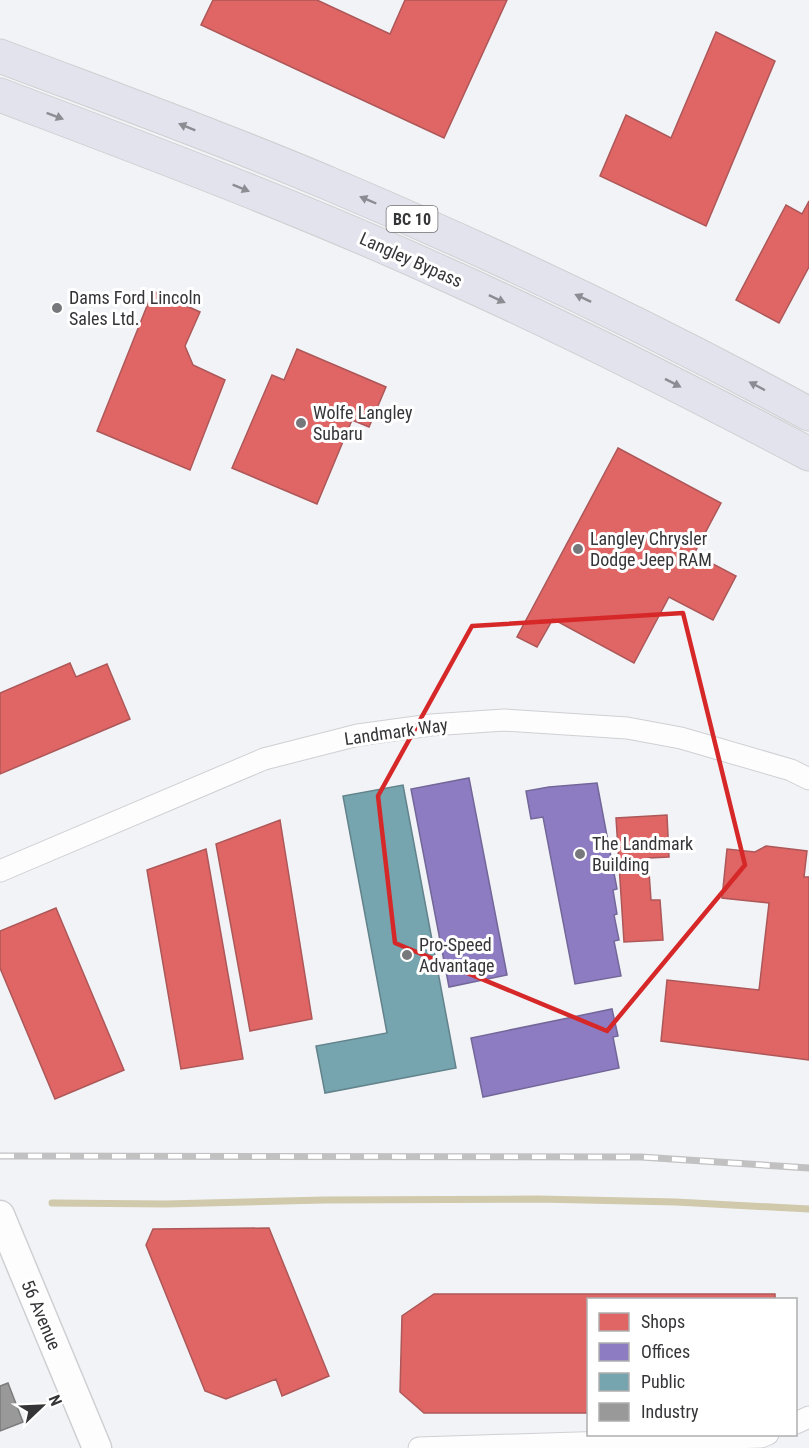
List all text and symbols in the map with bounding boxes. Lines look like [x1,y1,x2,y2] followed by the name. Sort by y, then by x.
[46,112,64,121] one-way arrow
[178,122,196,131] one-way arrow
[233,183,251,193] one-way arrow
[358,195,376,205] one-way arrow
[386,206,438,232] road number: BC 10
[357,228,466,292] street label: Langley Bypass
[69,287,201,329] place label: Dams Ford Lincoln Sales Ltd.
[489,294,506,303] one-way arrow
[575,294,592,303] one-way arrow
[50,301,64,315] marker: Dams Ford Lincoln Sales Ltd.
[664,378,682,388] one-way arrow
[749,381,766,391] one-way arrow
[313,402,413,444] place label: Wolfe Langley Subaru
[294,416,308,430] marker: Wolfe Langley Subaru
[590,528,712,570] place label: Langley Chrysler Dodge Jeep RAM
[571,542,585,556] marker: Langley Chrysler Dodge Jeep RAM
[343,714,449,749] street label: Landmark Way
[592,833,693,875] place label: The Landmark Building
[573,847,587,861] marker: The Landmark Building
[419,934,494,976] place label: Pro-Speed Advantage
[400,948,414,962] marker: Pro-Speed Advantage
[17,1277,66,1353] street label: 56 Avenue
[587,1298,797,1436] legend
[641,1311,685,1332] text: Shops
[641,1341,690,1362] text: Offices
[641,1371,685,1392] text: Public
[12,1376,72,1436] north arrow
[45,1392,66,1409] text: N
[641,1401,699,1422] text: Industry

